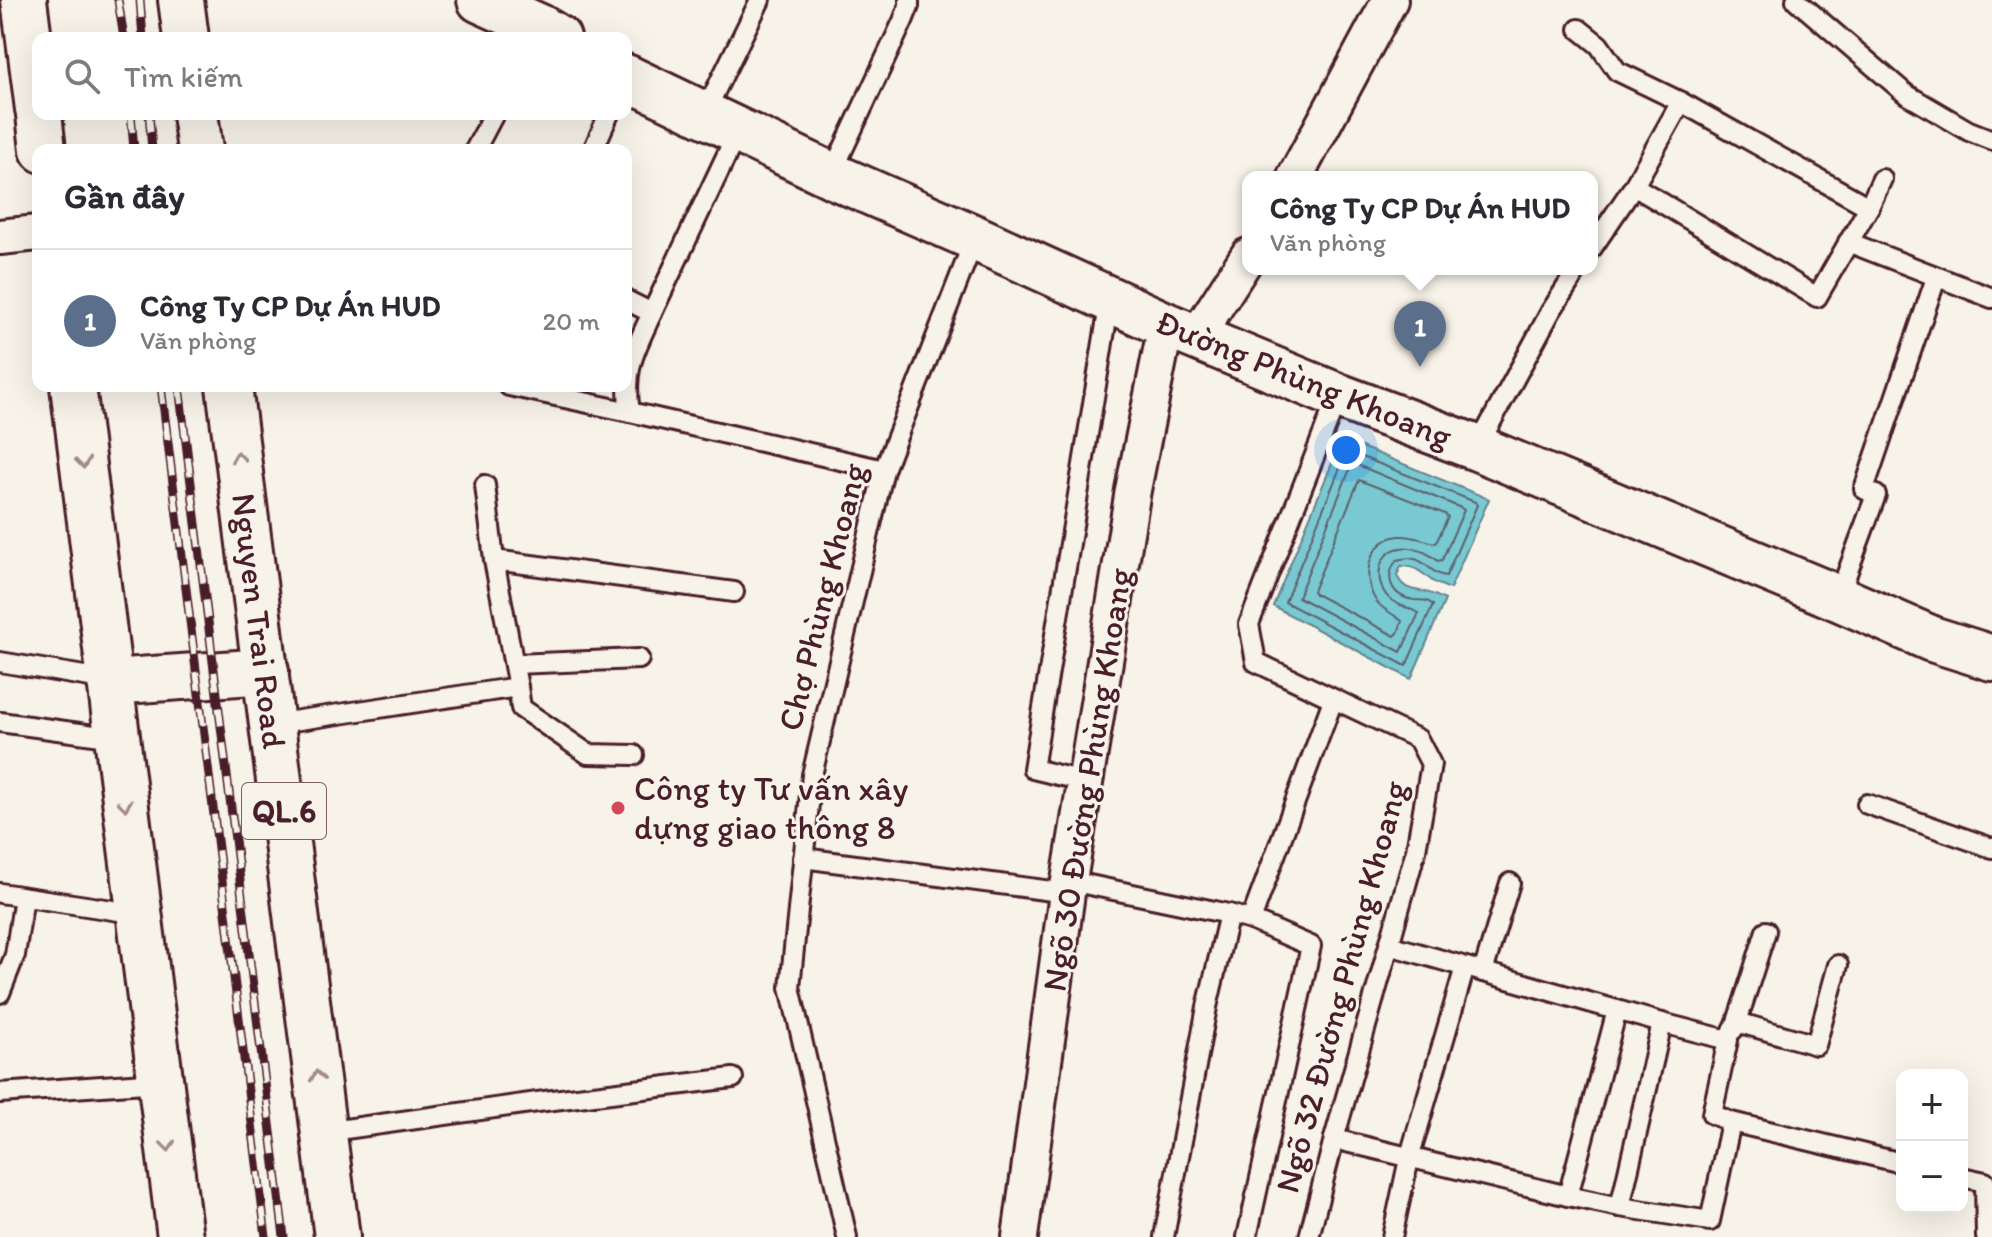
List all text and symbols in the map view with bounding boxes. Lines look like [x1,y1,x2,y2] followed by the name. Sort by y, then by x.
[32,32,632,120] search box
[60,54,104,98] icon: search
[124,58,243,95] text: Tìm kiếm
[1242,171,1598,275] popup
[64,176,185,217] text: Gần đây
[1270,189,1570,226] text: Công Ty CP Dự Án HUD
[1270,226,1386,258] text: Văn phòng
[140,287,440,324] text: Công Ty CP Dự Án HUD
[1150,301,1458,457] street label: Đường Phùng Khoang
[1394,301,1446,367] pin: 1
[84,305,96,337] text: 1
[543,305,600,337] text: 20 m
[140,324,256,356] text: Văn phòng
[1326,430,1366,470] your location
[230,450,247,464] one-way arrow
[74,457,91,470] one-way arrow
[769,458,875,735] street label: Chợ Phùng Khoang
[223,491,295,751] street label: Nguyen Trai Road
[1033,565,1141,994] street label: Ngõ 30 Đường Phùng Khoang
[634,768,908,848] place label: Công ty Tư vấn xây dựng giao thông 8
[1266,776,1416,1197] street label: Ngõ 32 Đường Phùng Khoang
[242,783,326,839] road number: QL.6
[117,799,134,812] one-way arrow
[609,799,627,817] marker: Công ty Tư vấn xây dựng giao thông 8
[309,1069,326,1083] one-way arrow
[1896,1069,1968,1213] map controls
[1896,1069,1968,1141] button: +
[160,1140,177,1153] one-way arrow
[1896,1141,1968,1213] button: −

